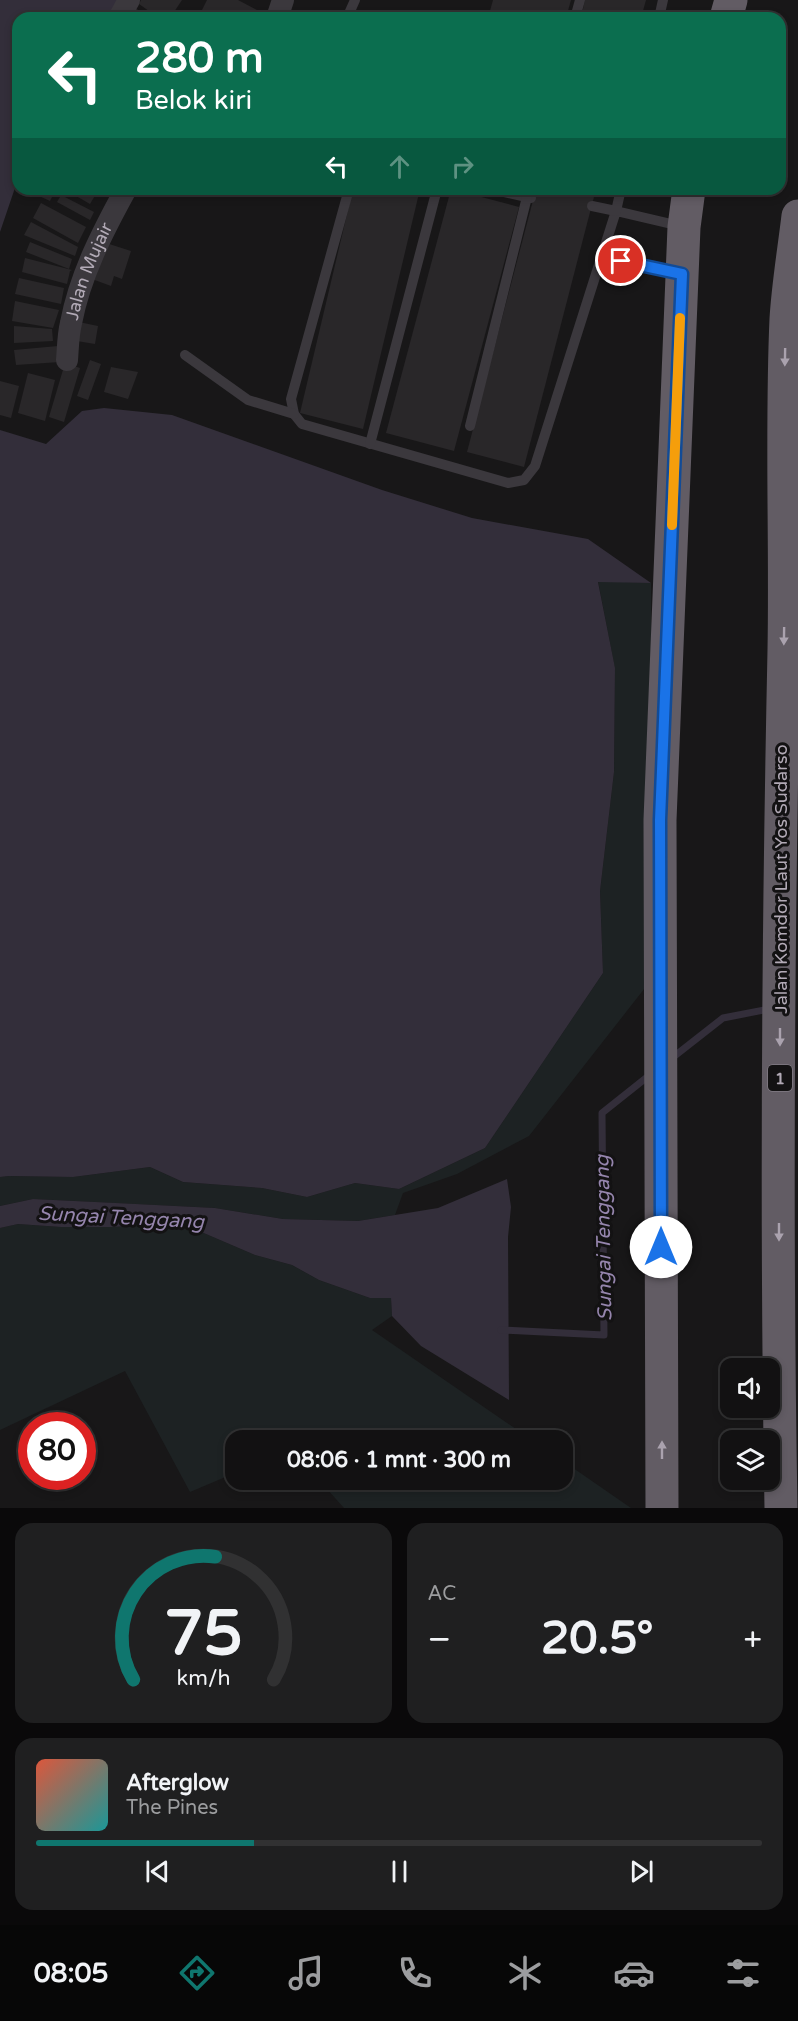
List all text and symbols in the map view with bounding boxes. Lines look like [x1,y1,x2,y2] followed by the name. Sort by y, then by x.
[135,33,264,84] text: 280 m
[36,36,114,114] icon: left
[135,84,252,117] text: Belok kiri
[320,150,353,183] icon: left
[383,150,416,183] icon: ahead
[446,150,479,183] icon: right
[61,219,117,322] street label: Jalan Mujair
[595,235,646,286] pin
[604,244,637,277] icon: arrive
[781,348,790,367] one-way arrow
[779,627,789,646] one-way arrow
[770,744,792,1014] street label: Jalan Komdor Laut Yos Sudarso
[775,1028,785,1047] one-way arrow
[768,1065,792,1091] road number: 1
[591,1153,617,1321] water label: Sungai Tenggang
[37,1202,206,1234] water label: Sungai Tenggang
[629,1215,693,1279] position arrow
[774,1223,784,1242] one-way arrow
[720,1358,780,1490] map controls
[720,1358,780,1418] button: sound
[18,1412,96,1490] speed limit sign: 80
[720,1430,780,1490] button: layers
[657,1440,667,1459] one-way arrow
[287,1447,511,1473] text: 08:06 · 1 mnt · 300 m
[428,1582,456,1606] text: AC
[164,1597,242,1672] text: 75
[541,1612,654,1666] text: 20.5°
[428,1620,451,1659] text: −
[743,1620,762,1659] text: +
[176,1665,230,1691] text: km/h
[126,1770,229,1796] text: Afterglow
[126,1796,218,1820] text: The Pines
[141,1855,174,1888] icon: previous
[383,1855,416,1888] icon: pause
[625,1855,658,1888] icon: next
[176,1952,218,1994] icon: directions
[285,1952,327,1994] icon: music
[394,1952,436,1994] icon: phone
[504,1952,546,1994] icon: climate
[613,1952,655,1994] icon: car
[722,1952,764,1994] icon: filters
[34,1957,109,1990] text: 08:05

